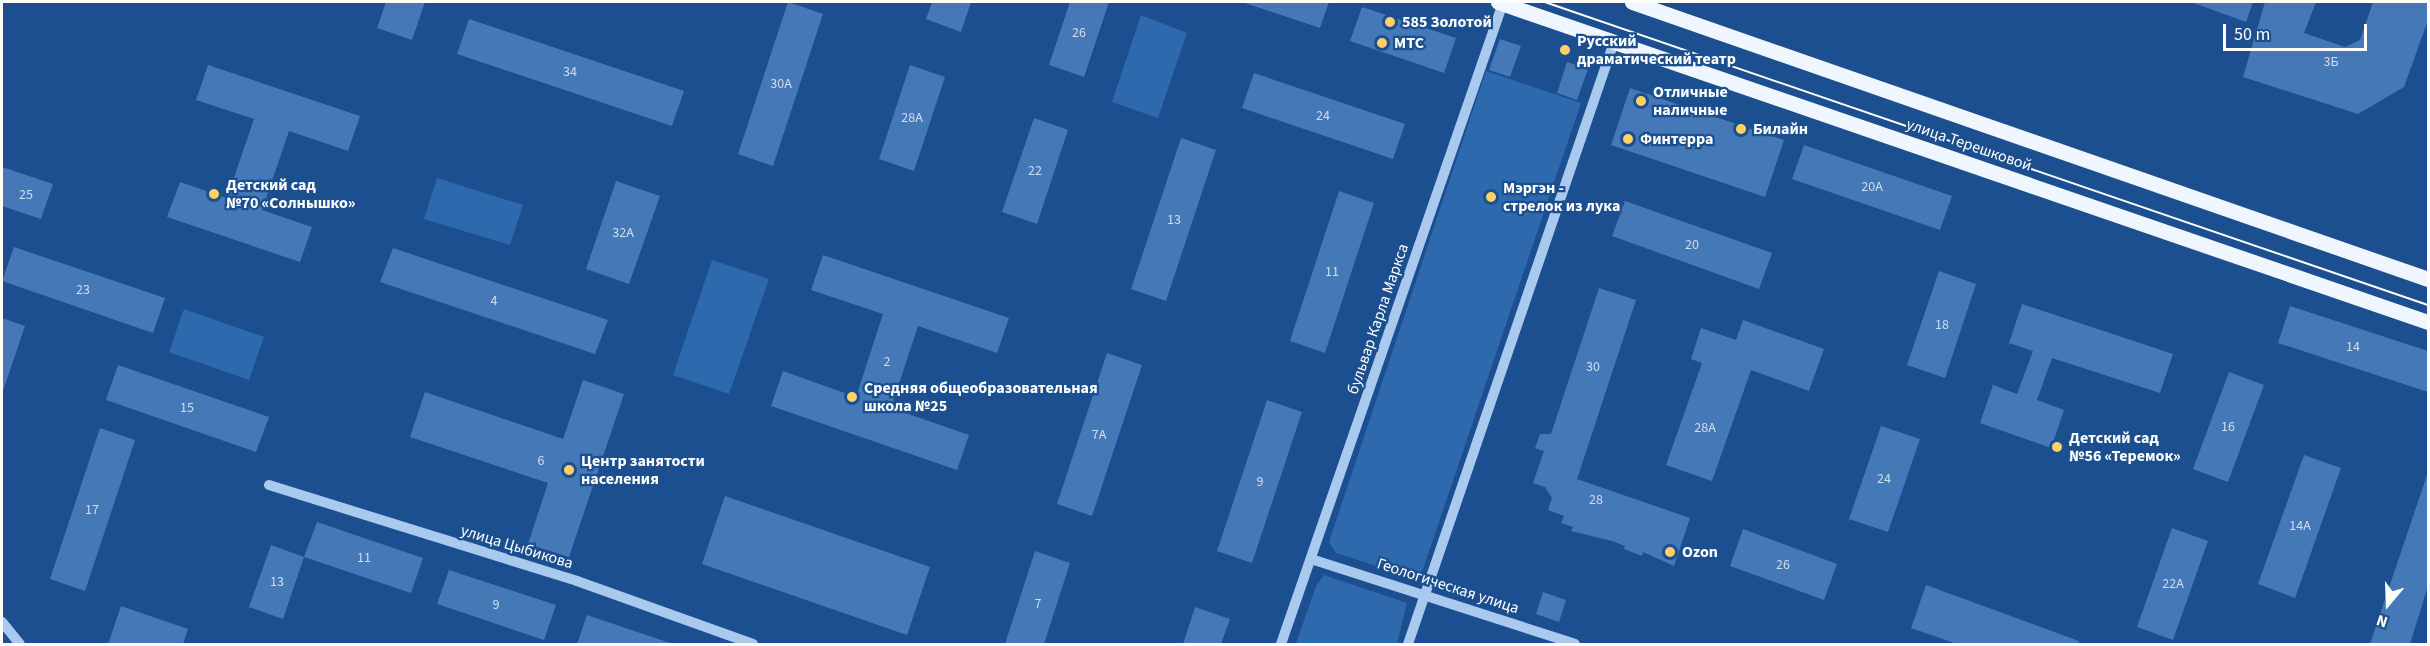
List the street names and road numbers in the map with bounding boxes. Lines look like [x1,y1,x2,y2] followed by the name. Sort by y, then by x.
[1904,115,2034,175] street label: улица Терешковой
[1343,241,1413,397] street label: бульвар Карла Маркса
[458,521,576,573] street label: улица Цыбикова
[1375,554,1521,618] street label: Геологическая улица

